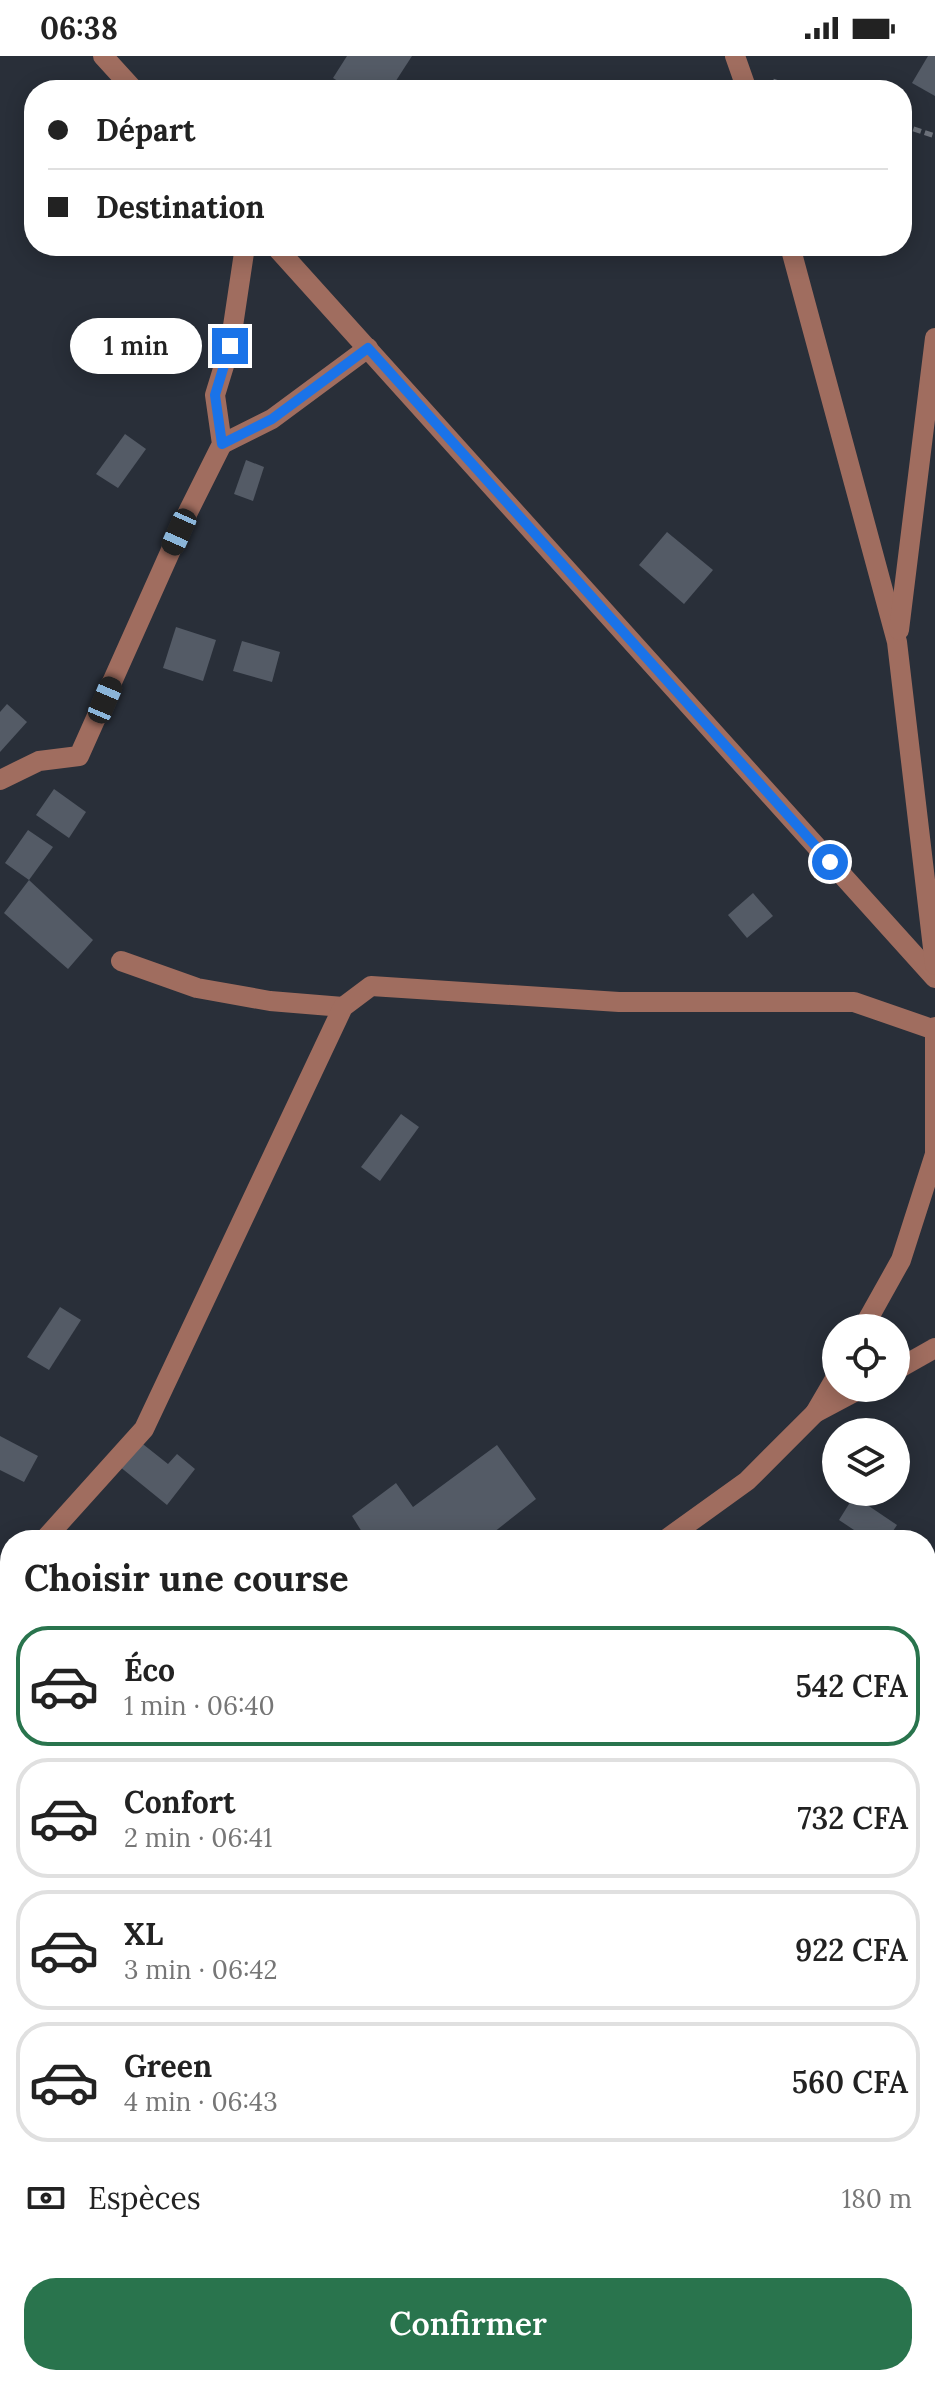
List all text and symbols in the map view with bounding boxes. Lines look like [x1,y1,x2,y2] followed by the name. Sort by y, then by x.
[40,9,118,47] text: 06:38
[96,111,195,149] text: Départ
[96,188,265,226] text: Destination
[70,318,202,374] callout: 1 min
[212,328,248,364] route end
[103,329,169,362] text: 1 min
[158,505,200,559] car
[85,673,125,727] car
[812,844,848,880] route start
[822,1314,910,1506] map controls
[822,1314,910,1402] button: locate
[822,1418,910,1506] button: layers
[24,1555,349,1601] text: Choisir une course
[28,1650,100,1722] icon: car
[124,1651,175,1689] text: Éco
[795,1667,908,1705] text: 542 CFA
[124,1689,275,1722] text: 1 min · 06:40
[28,1782,100,1854] icon: car
[124,1783,235,1821] text: Confort
[797,1799,908,1837] text: 732 CFA
[124,1821,273,1854] text: 2 min · 06:41
[28,1914,100,1986] icon: car
[124,1915,163,1953] text: XL
[795,1931,908,1969] text: 922 CFA
[124,1953,278,1986] text: 3 min · 06:42
[28,2046,100,2118] icon: car
[124,2047,212,2085] text: Green
[792,2063,908,2101] text: 560 CFA
[124,2085,278,2118] text: 4 min · 06:43
[24,2176,68,2220] icon: cash
[88,2179,201,2217] text: Espèces
[842,2182,912,2215] text: 180 m
[24,2278,912,2370] button: Confirmer

